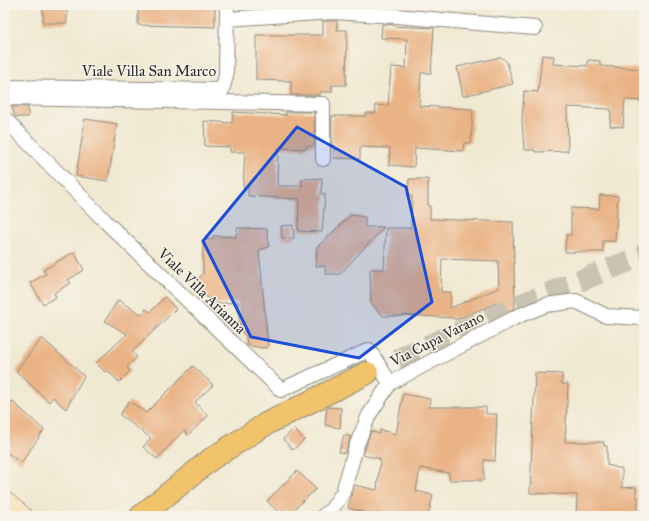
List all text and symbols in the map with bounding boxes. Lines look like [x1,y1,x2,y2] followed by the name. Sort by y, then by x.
[81,62,216,80] street label: Viale Villa San Marco
[154,244,250,338] street label: Viale Villa Arianna
[386,308,487,371] street label: Via Cupa Varano

